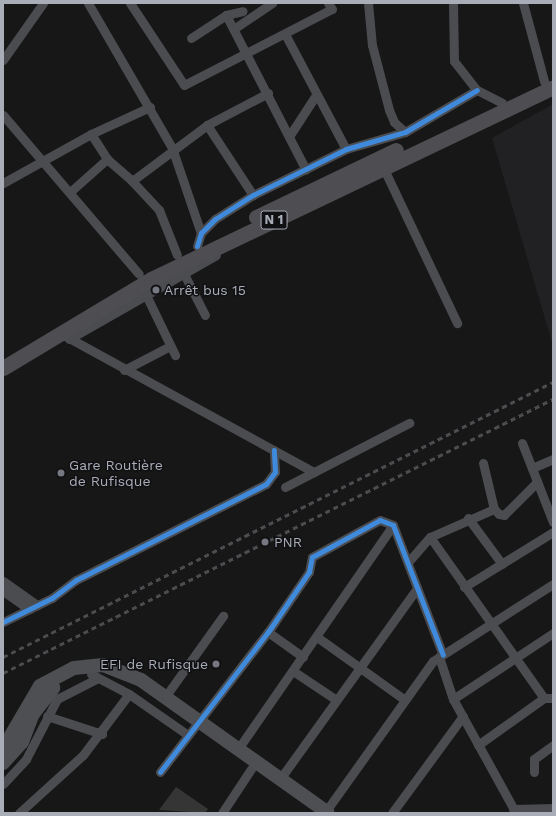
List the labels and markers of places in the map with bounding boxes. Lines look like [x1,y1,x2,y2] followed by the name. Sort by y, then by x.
[164,282,246,298] place label: Arrêt bus 15
[151,285,161,295] marker: Arrêt bus 15
[69,457,163,490] place label: Gare Routière de Rufisque
[56,468,66,478] marker: Gare Routière de Rufisque
[274,534,302,550] place label: PNR
[259,536,271,548] marker: PNR
[100,656,208,672] place label: EFI de Rufisque
[211,659,221,669] marker: EFI de Rufisque

